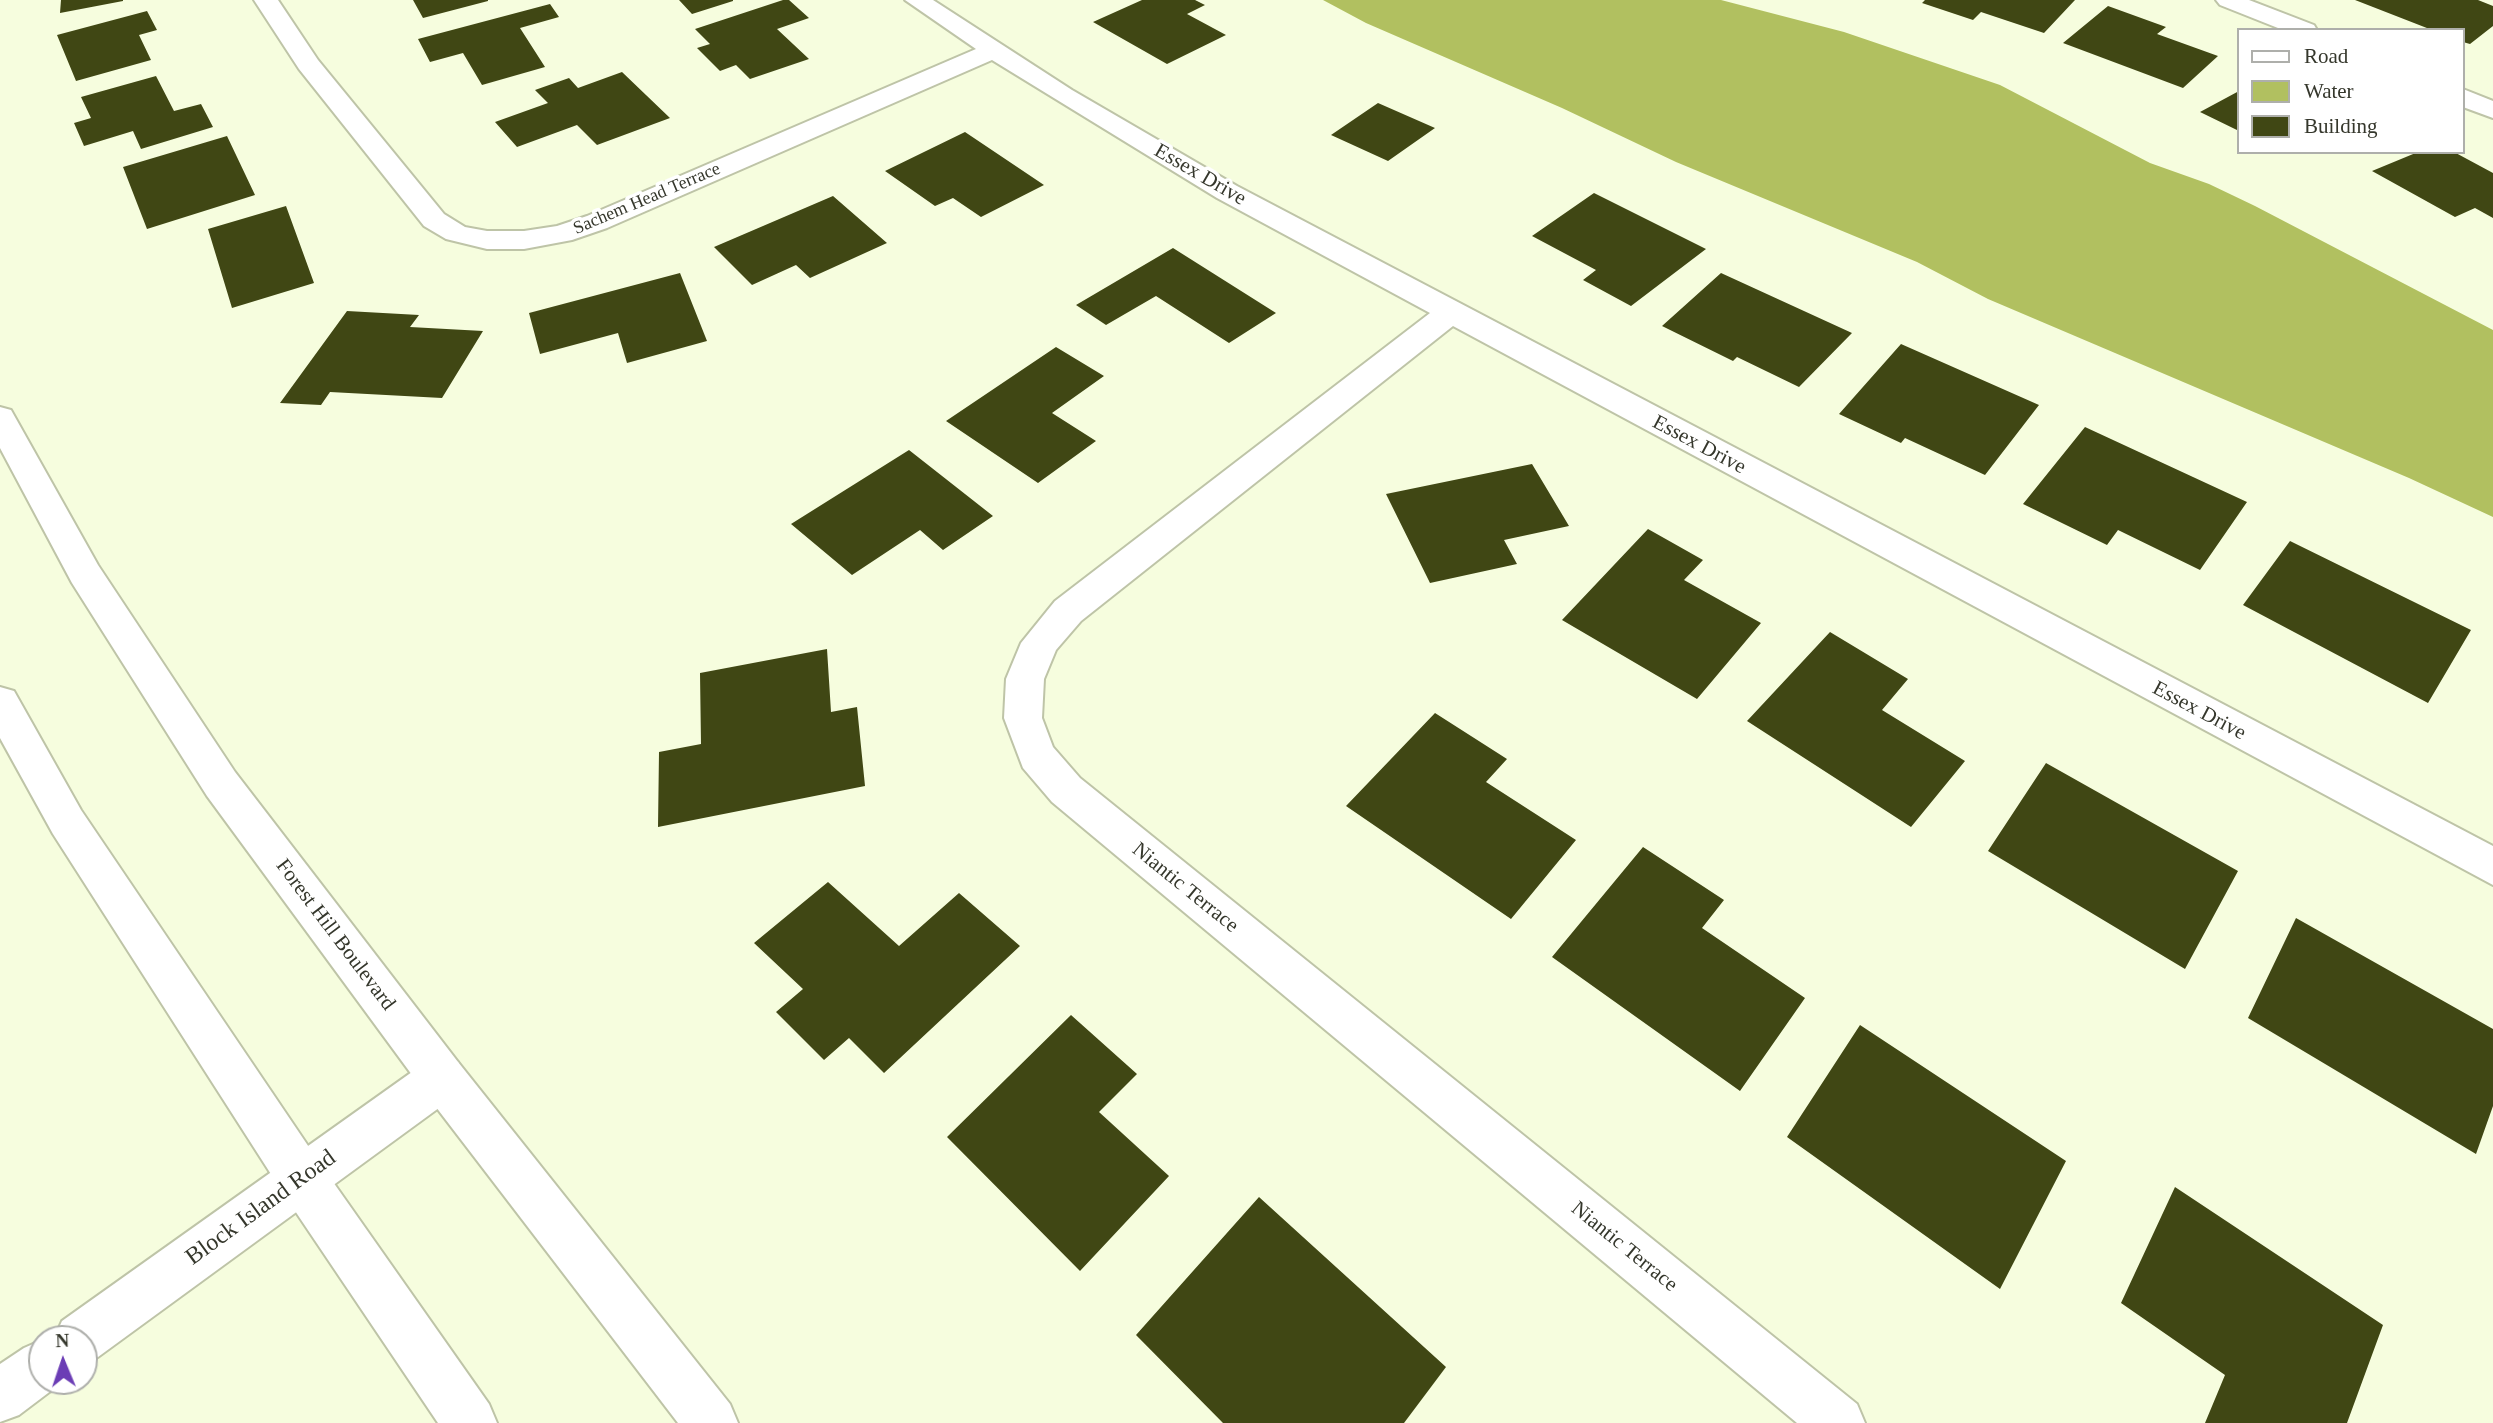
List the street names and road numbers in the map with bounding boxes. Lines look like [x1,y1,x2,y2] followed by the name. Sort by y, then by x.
[1150,139,1250,211] street label: Essex Drive
[570,158,724,240] street label: Sachem Head Terrace
[1648,410,1750,480] street label: Essex Drive
[2148,676,2250,746] street label: Essex Drive
[1127,837,1243,939] street label: Niantic Terrace
[270,854,400,1016] street label: Forest Hill Boulevard
[180,1144,342,1272] street label: Block Island Road
[1566,1196,1682,1298] street label: Niantic Terrace

